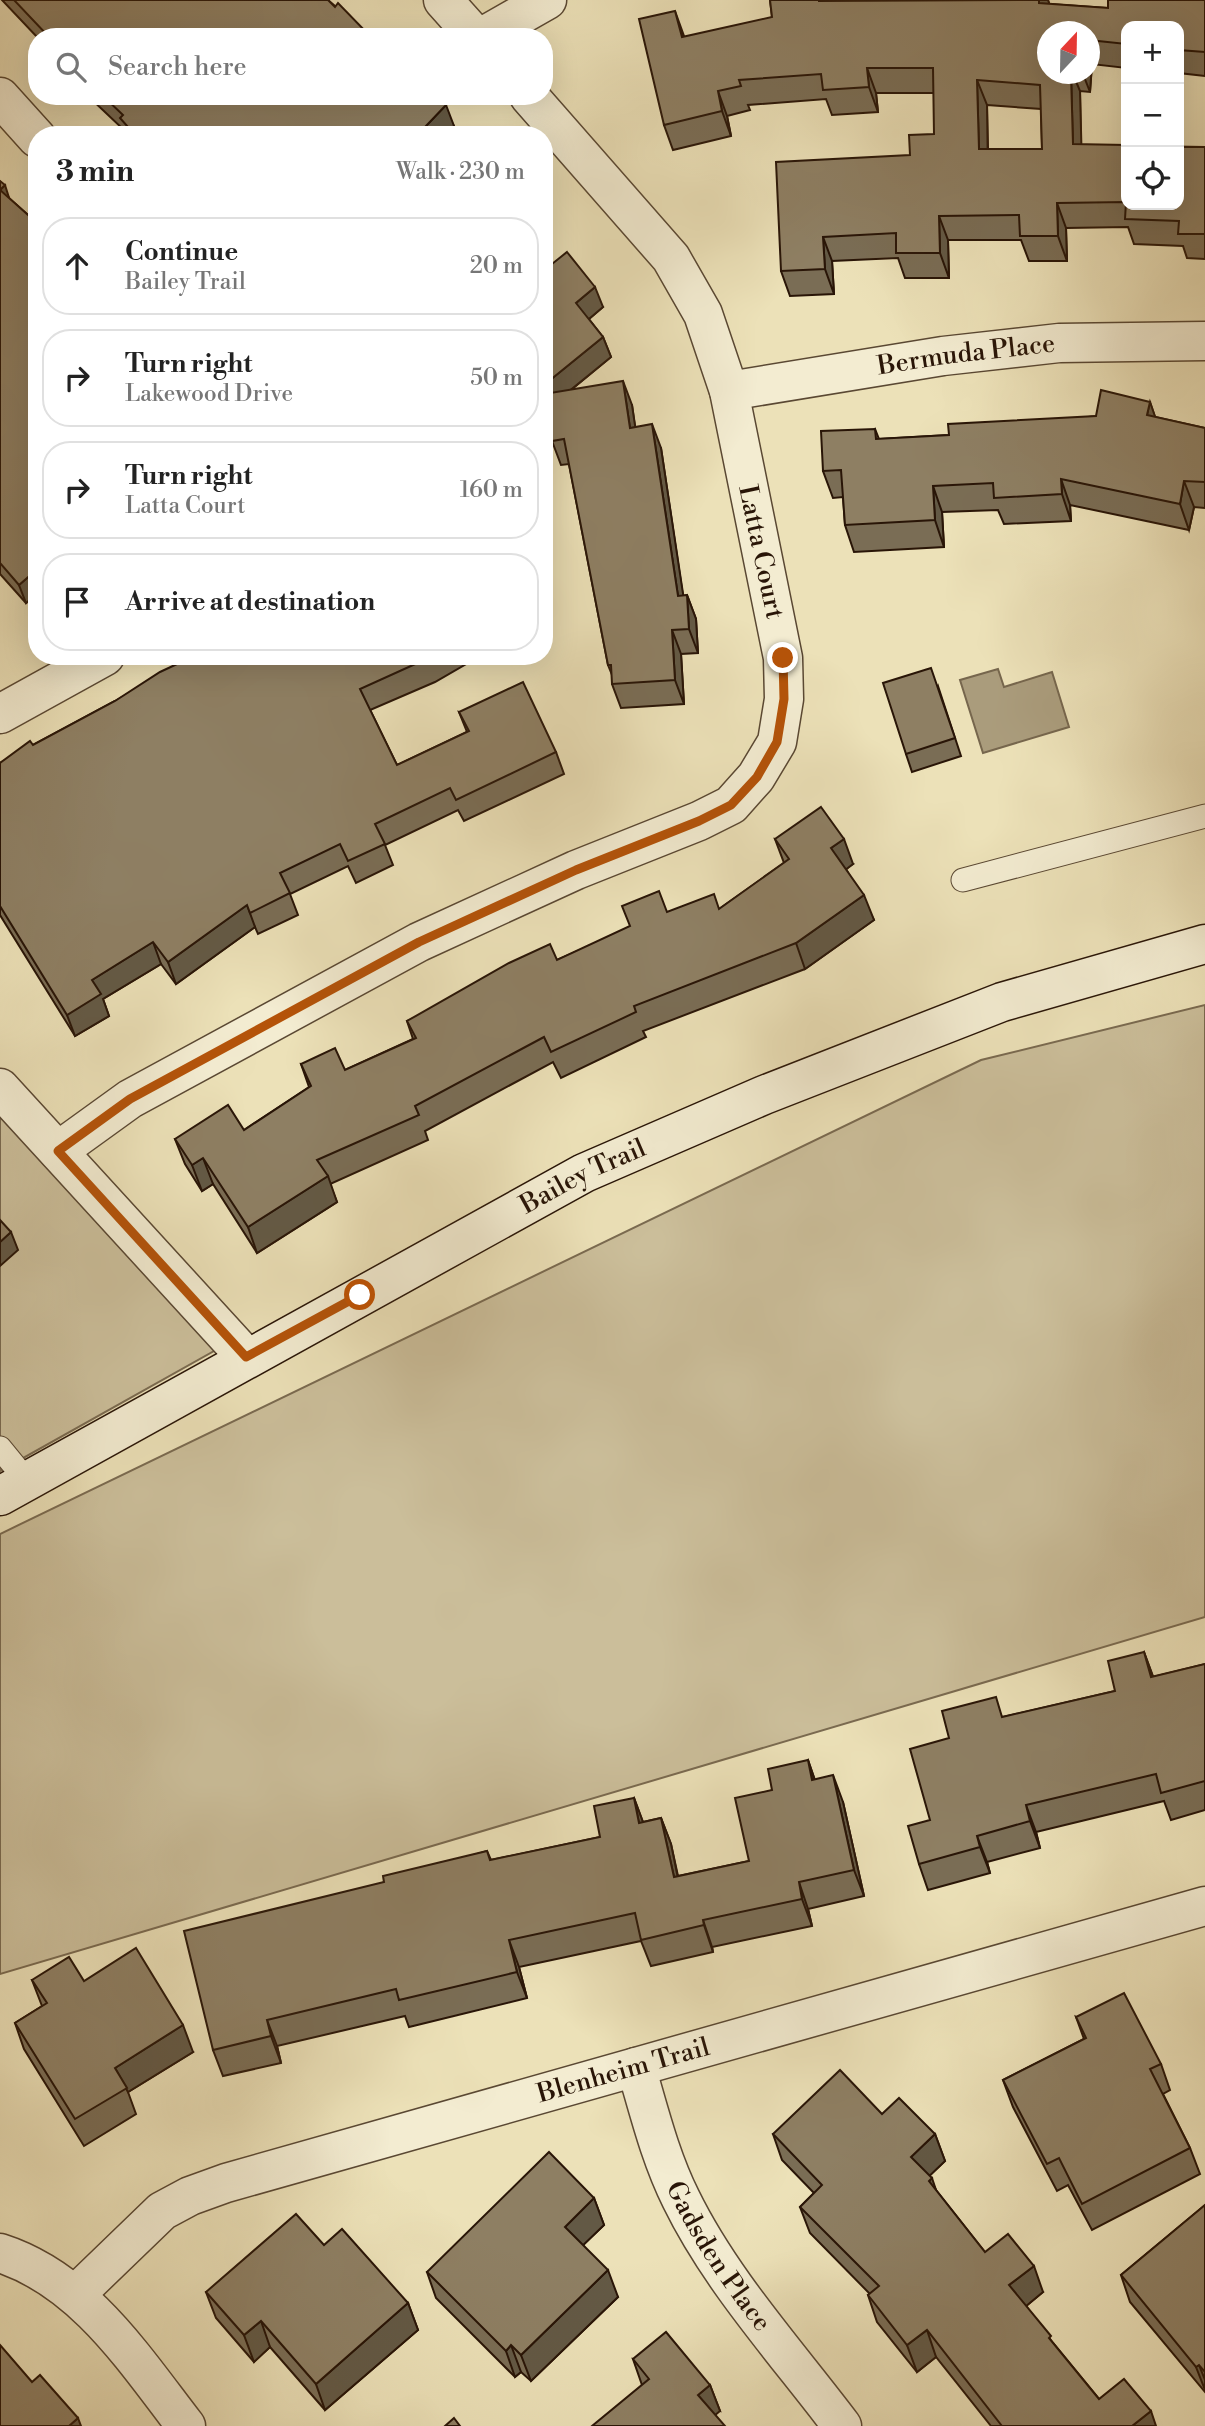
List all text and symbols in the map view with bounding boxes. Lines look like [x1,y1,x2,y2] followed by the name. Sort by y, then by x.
[1037,21,1100,84] north arrow
[1121,21,1184,210] map controls
[1121,21,1184,84] button: +
[28,28,553,105] search box
[52,48,90,86] icon: search
[108,51,247,83] text: Search here
[1121,84,1184,147] button: −
[1121,147,1184,210] button: locate
[56,153,134,191] text: 3 min
[396,158,525,186] text: Walk · 230 m
[125,236,238,268] text: Continue
[58,247,96,285] icon: ahead
[470,252,523,280] text: 20 m
[125,268,246,296] text: Bailey Trail
[874,328,1057,383] street label: Bermuda Place
[125,348,253,380] text: Turn right
[58,359,96,397] icon: right
[470,364,523,392] text: 50 m
[125,380,293,408] text: Lakewood Drive
[125,460,253,492] text: Turn right
[58,471,96,509] icon: right
[460,476,523,504] text: 160 m
[731,482,791,622] street label: Latta Court
[125,492,245,520] text: Latta Court
[58,583,96,621] icon: arrive
[125,586,375,618] text: Arrive at destination
[767,642,798,673] route end
[514,1132,651,1222] street label: Bailey Trail
[344,1279,375,1310] route start
[533,2031,714,2110] street label: Blenheim Trail
[659,2176,778,2338] street label: Gadsden Place

